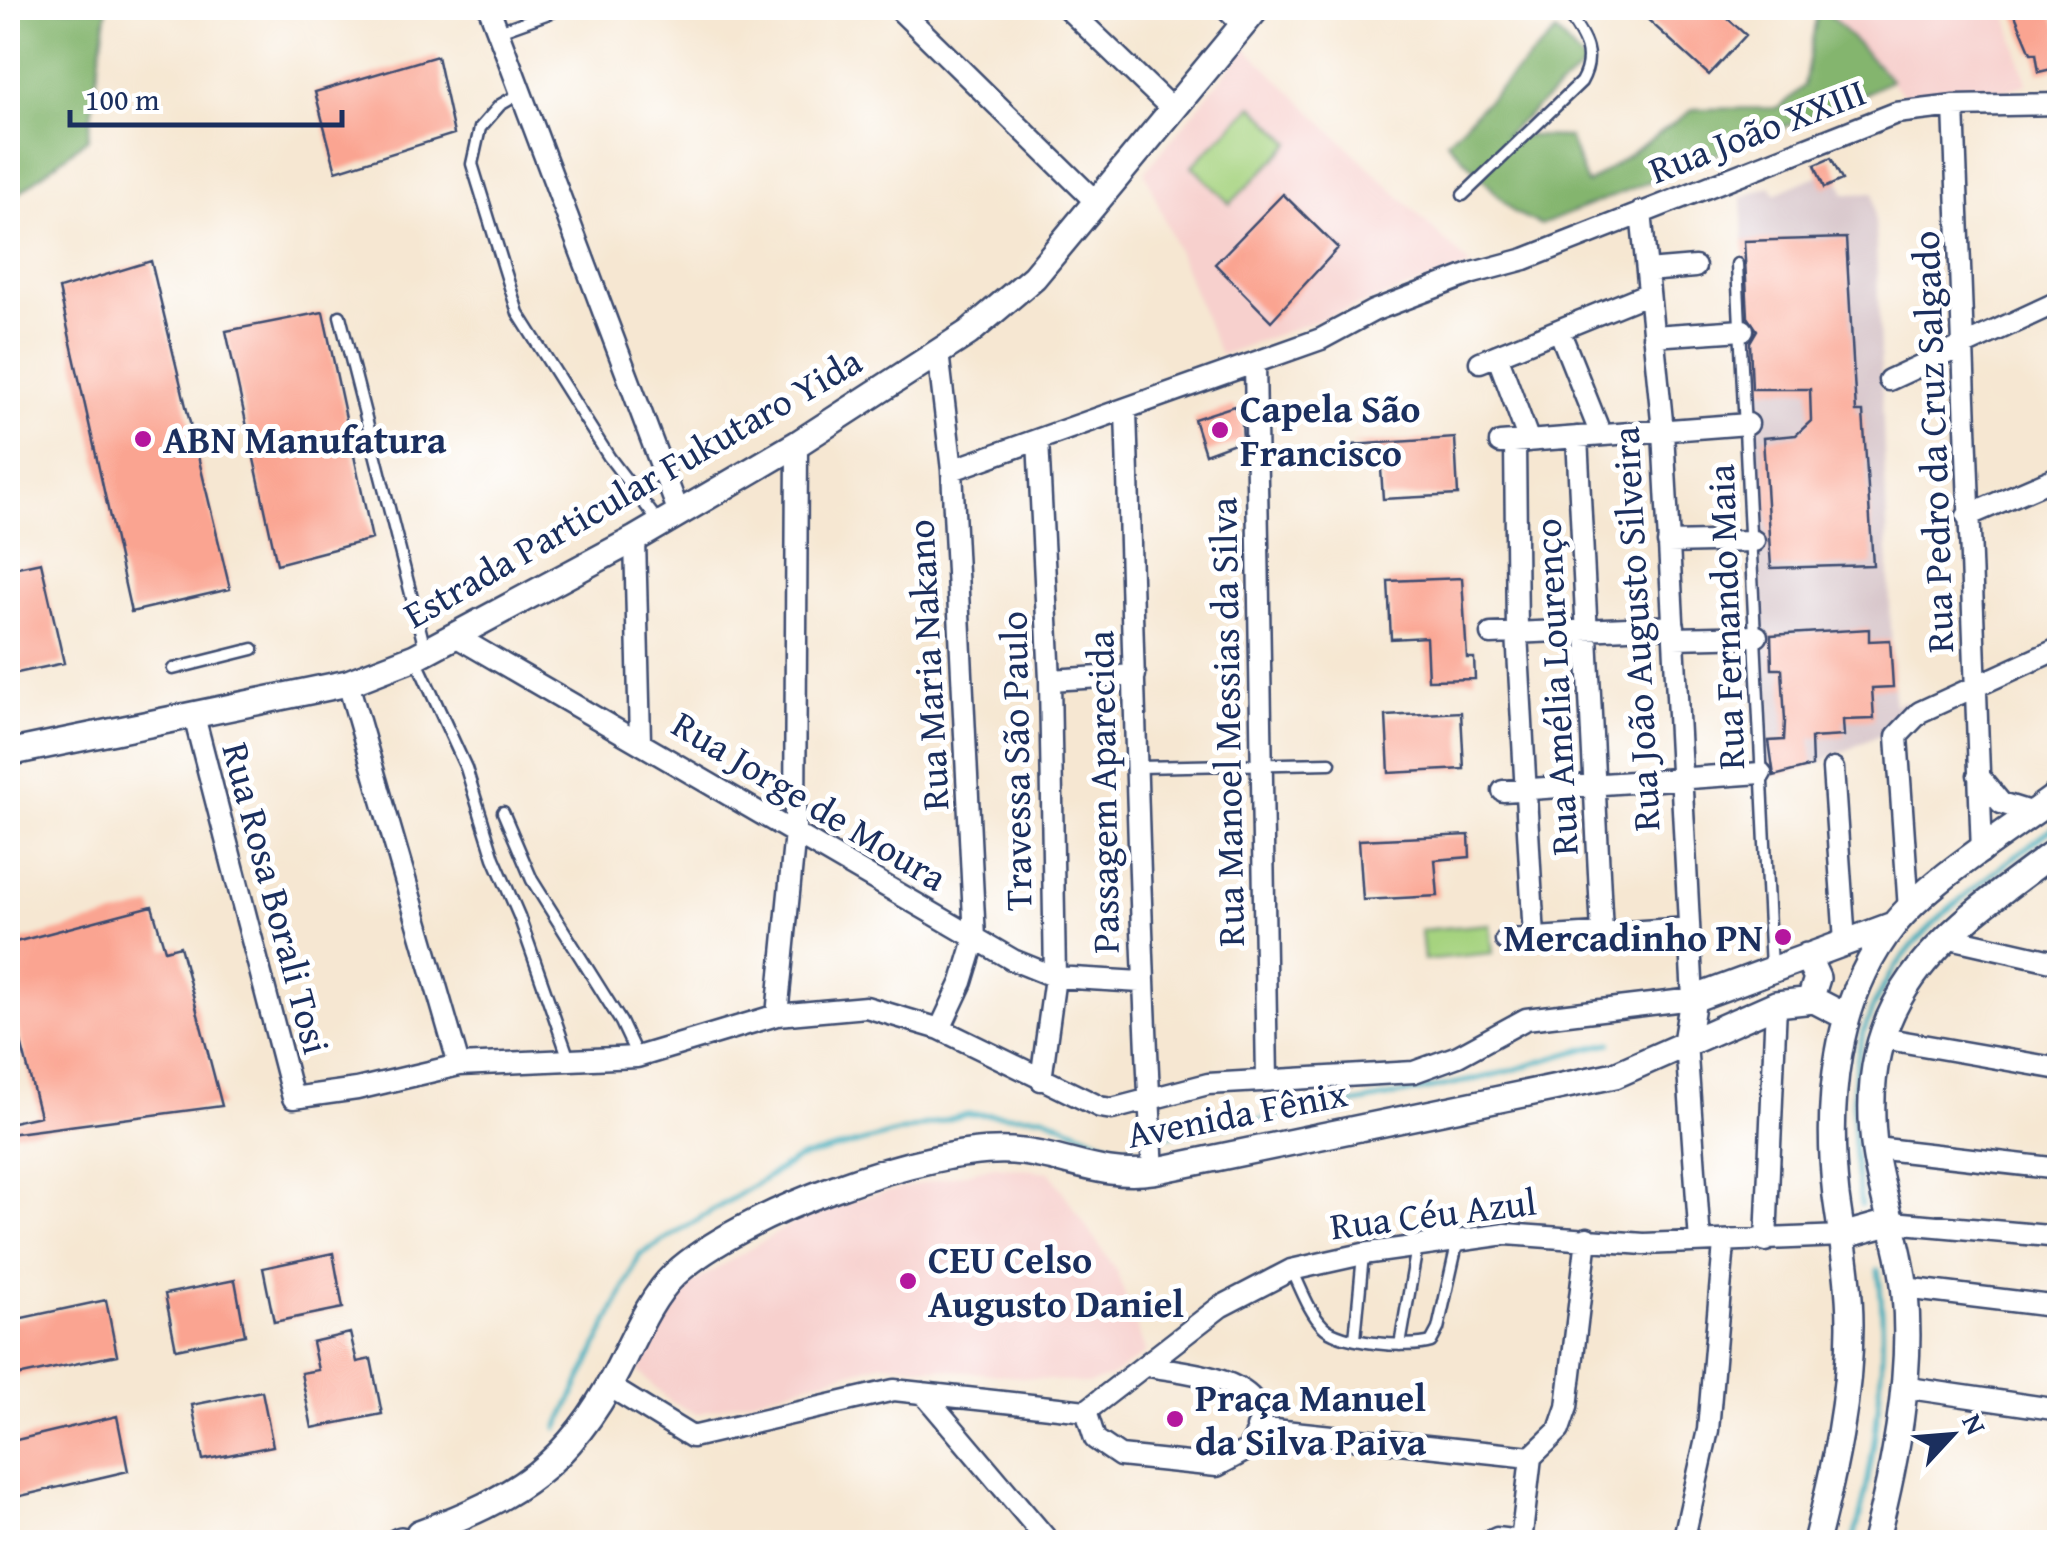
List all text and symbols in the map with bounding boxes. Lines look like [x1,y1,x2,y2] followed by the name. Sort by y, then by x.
[1641,63,1873,197] street label: Rua João XXIII
[70,65,342,127] scale bar
[85,77,160,121] text: 100 m
[1897,230,1967,654] street label: Rua Pedro da Cruz Salgado
[393,333,871,641] street label: Estrada Particular Fukutaro Yida
[1240,380,1421,480] place label: Capela São Francisco
[163,411,447,467] place label: ABN Manufatura
[1209,419,1231,441] marker: Capela São Francisco
[1596,425,1674,833] street label: Rua João Augusto Silveira
[132,428,154,450] marker: ABN Manufatura
[1692,463,1758,771] street label: Rua Fernando Maia
[1194,497,1258,947] street label: Rua Manoel Messias da Silva
[1518,517,1592,857] street label: Rua Amélia Lourenço
[891,518,963,812] street label: Rua Maria Nakano
[984,611,1046,911] street label: Travessa São Paulo
[1071,630,1133,954] street label: Passagem Aparecida
[662,696,958,904] street label: Rua Jorge de Moura
[209,736,345,1060] street label: Rua Rosa Borali Tosi
[1503,909,1763,965] place label: Mercadinho PN
[1772,926,1794,948] marker: Mercadinho PN
[1122,1064,1353,1162] street label: Avenida Fênix
[1327,1173,1539,1253] street label: Rua Céu Azul
[928,1231,1184,1331] place label: CEU Celso Augusto Daniel
[897,1270,919,1292] marker: CEU Celso Augusto Daniel
[1195,1369,1427,1469] place label: Praça Manuel da Silva Paiva
[1902,1385,2002,1485] north arrow
[1952,1406,1998,1441] text: N
[1164,1408,1186,1430] marker: Praça Manuel da Silva Paiva

